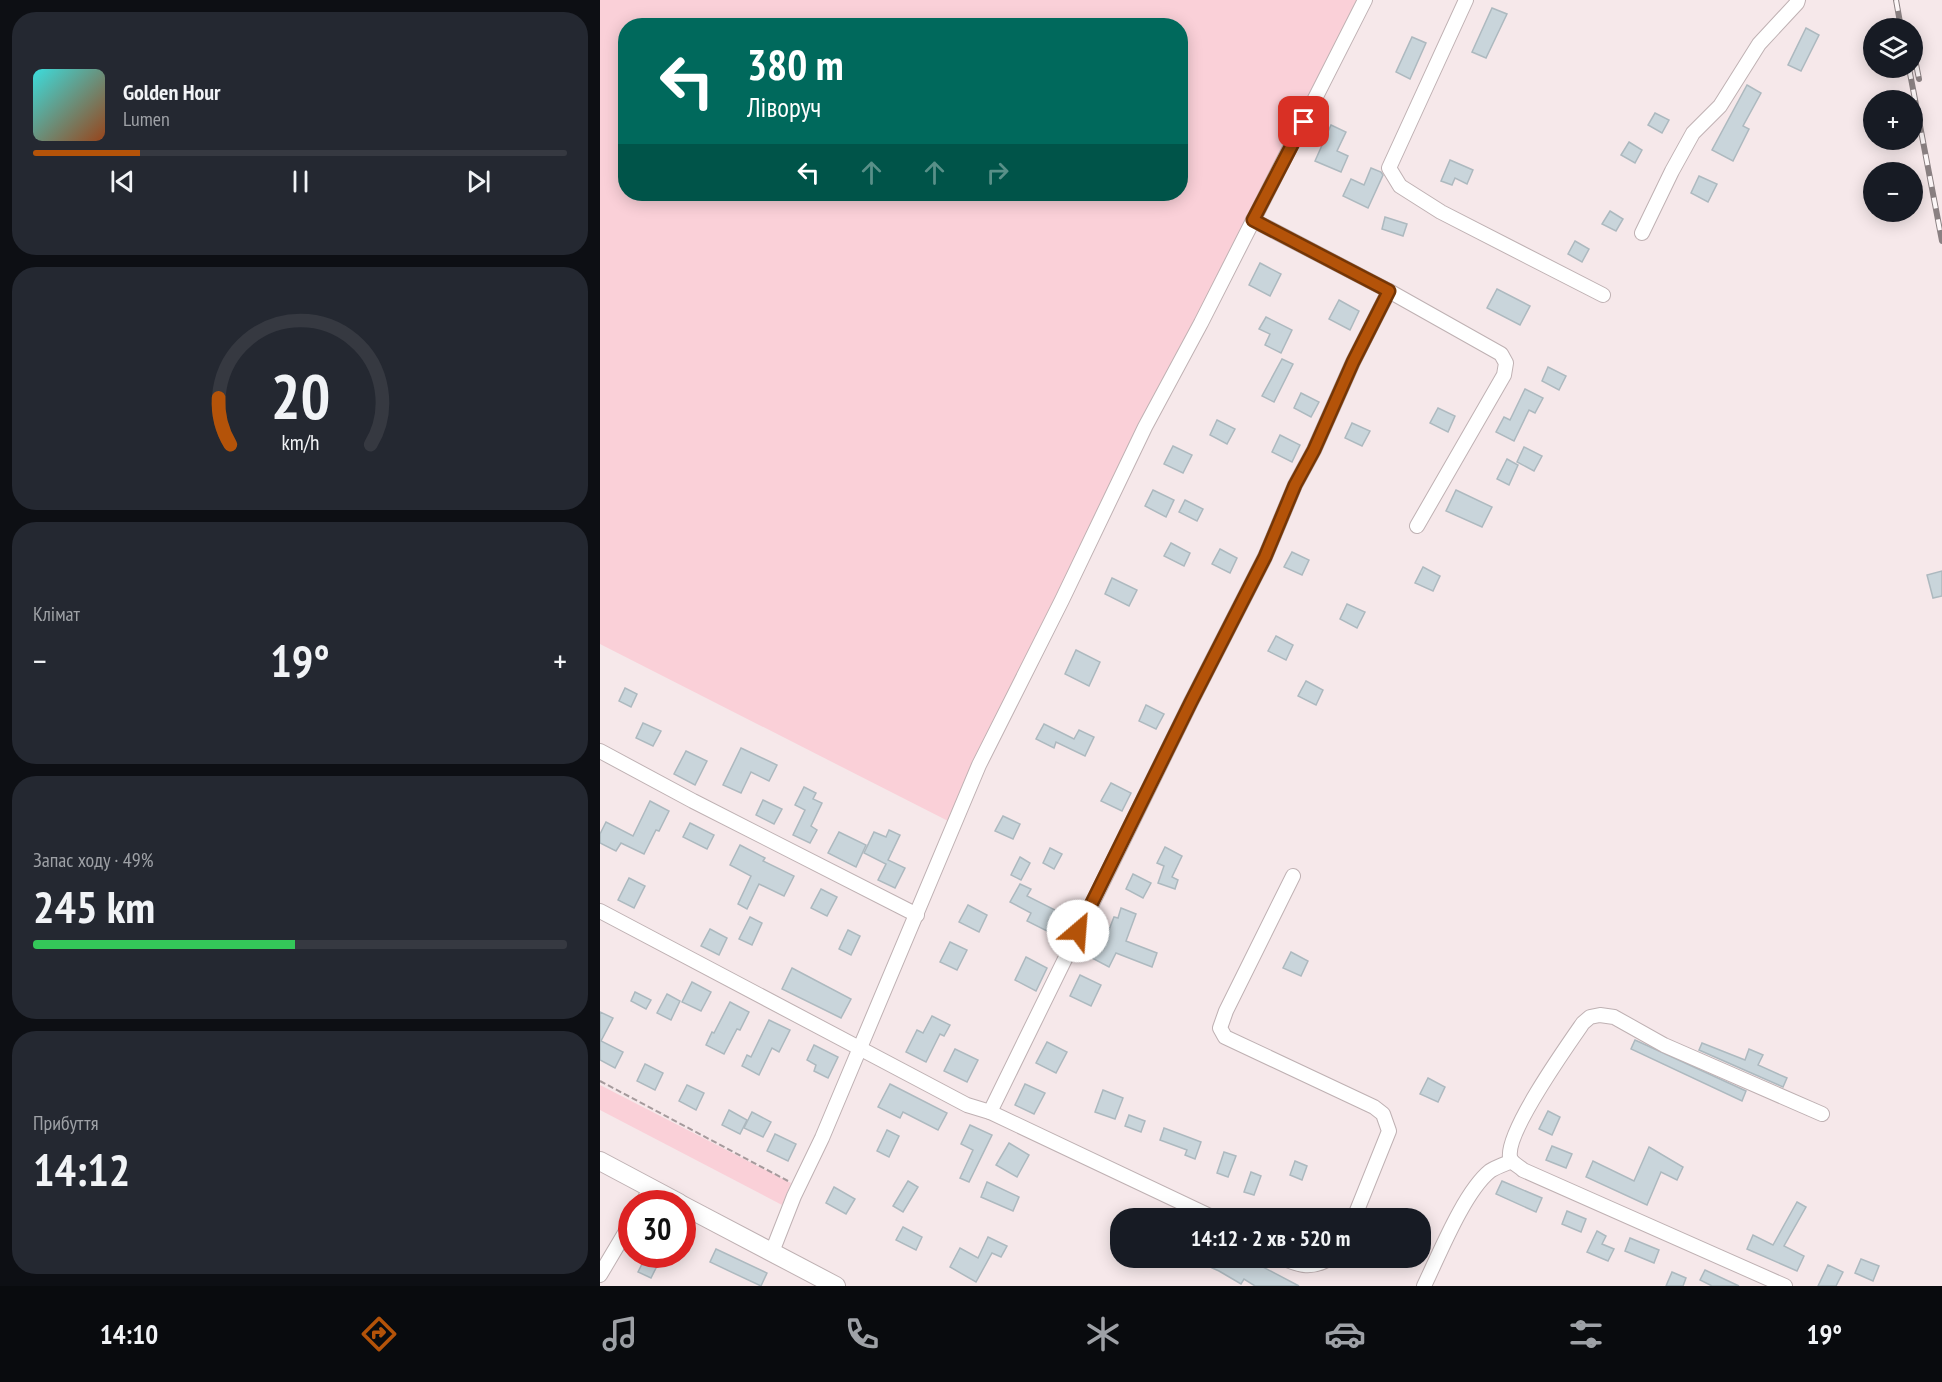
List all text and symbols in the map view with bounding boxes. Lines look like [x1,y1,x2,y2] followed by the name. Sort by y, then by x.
[1863,18,1923,222] map controls
[1863,18,1923,78] button: layers
[747,37,844,92] text: 380 m
[648,42,726,120] icon: left
[123,78,221,106] text: Golden Hour
[747,90,821,124] text: Ліворуч
[1863,90,1923,150] button: +
[1278,96,1329,147] pin
[1287,105,1320,138] icon: arrive
[123,106,170,132] text: Lumen
[792,156,825,189] icon: left
[855,156,888,189] icon: ahead
[918,156,951,189] icon: ahead
[981,156,1014,189] icon: right
[1863,162,1923,222] button: −
[106,165,139,198] icon: previous
[284,165,317,198] icon: pause
[462,165,495,198] icon: next
[270,355,330,436] text: 20
[281,429,319,457] text: km/h
[33,601,80,627] text: Клімат
[270,631,330,689] text: 19°
[33,639,47,682] text: −
[553,639,567,682] text: +
[33,847,153,873] text: Запас ходу · 49%
[33,877,155,935] text: 245 km
[1046,899,1110,963] position arrow
[33,1110,98,1136] text: Прибуття
[33,1140,130,1198] text: 14:12
[618,1190,696,1268] speed limit sign: 30
[1191,1224,1350,1252] text: 14:12 · 2 хв · 520 m
[358,1313,400,1355] icon: directions
[599,1313,641,1355] icon: music
[841,1313,883,1355] icon: phone
[1082,1313,1124,1355] icon: climate
[1324,1313,1366,1355] icon: car
[1565,1313,1607,1355] icon: filters
[100,1317,158,1351] text: 14:10
[1807,1317,1842,1351] text: 19°

